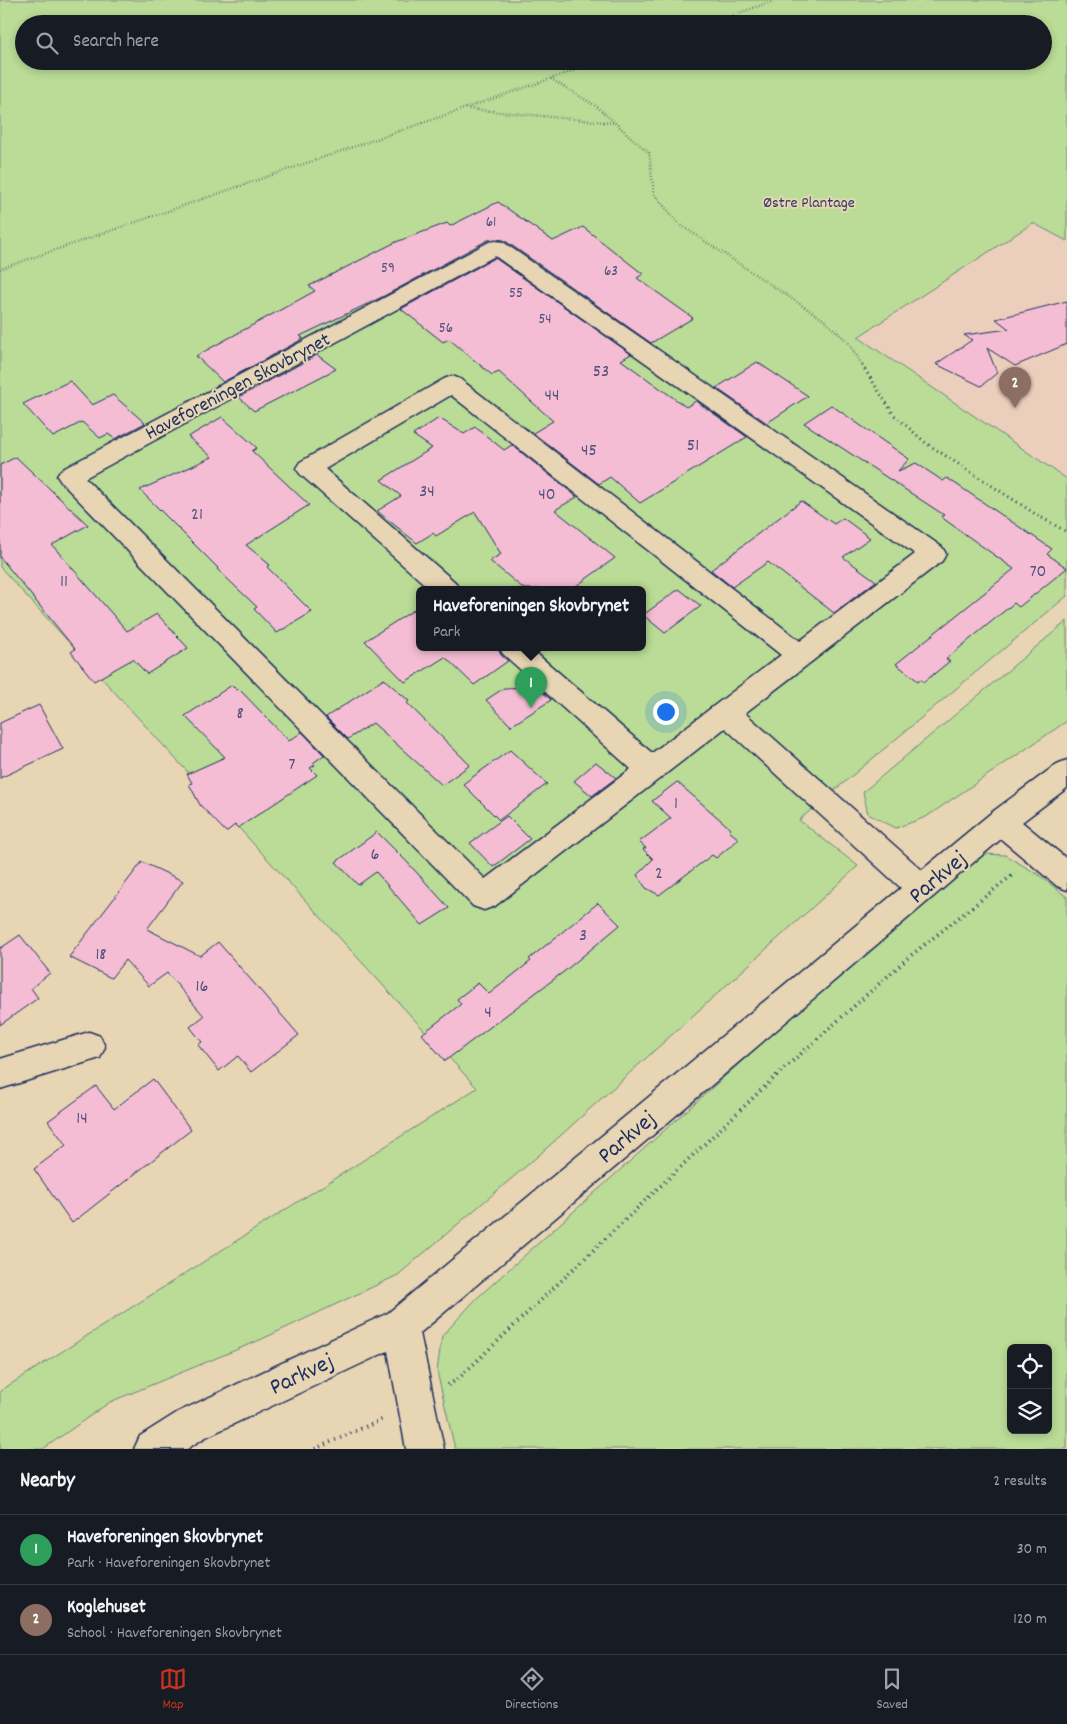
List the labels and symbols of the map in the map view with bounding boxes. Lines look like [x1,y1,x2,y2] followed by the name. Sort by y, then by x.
[763,192,855,215] park label: Østre Plantage
[486,212,496,234] house number: 61
[381,258,395,280] house number: 59
[604,261,618,283] house number: 63
[509,283,523,305] house number: 55
[538,309,552,331] house number: 54
[439,318,453,340] house number: 56
[141,327,336,448] street label: Haveforeningen Skovbrynet
[593,360,609,385] house number: 53
[999,367,1031,408] pin: 2
[545,384,559,409] house number: 44
[687,434,699,459] house number: 51
[581,439,597,464] house number: 45
[419,480,435,505] house number: 34
[538,483,556,508] house number: 40
[191,503,203,528] house number: 21
[1030,560,1046,585] house number: 70
[60,570,68,595] house number: 11
[515,667,547,708] pin: 1
[653,699,679,725] your location
[236,702,244,727] house number: 8
[289,753,296,778] house number: 7
[674,792,678,817] house number: 1
[371,843,379,868] house number: 6
[902,843,976,913] street label: Parkvej
[655,862,663,887] house number: 2
[579,924,587,949] house number: 3
[95,943,107,968] house number: 18
[196,975,208,1000] house number: 16
[484,1001,492,1026] house number: 4
[591,1103,665,1173] street label: Parkvej
[76,1107,88,1132] house number: 14
[264,1346,340,1405] street label: Parkvej

